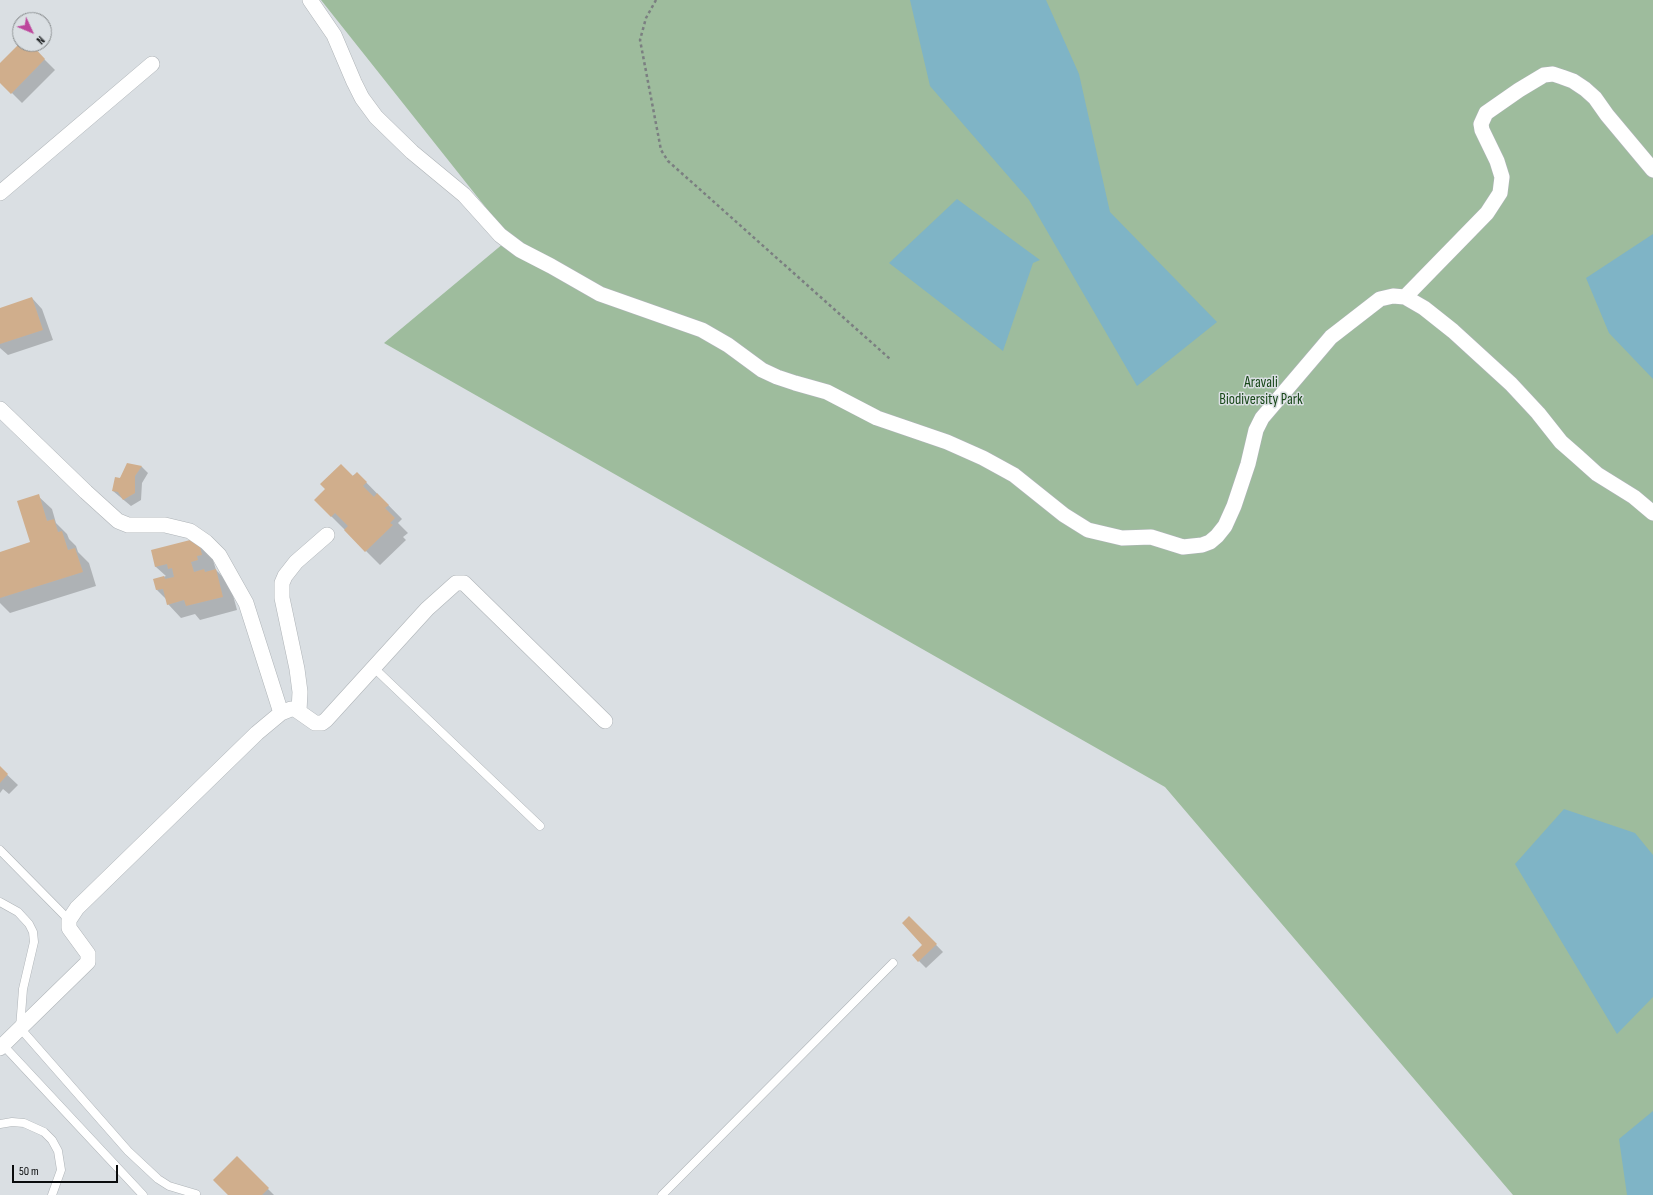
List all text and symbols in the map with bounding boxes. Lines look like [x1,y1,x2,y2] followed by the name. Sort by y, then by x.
[12,12,52,52] north arrow
[34,33,47,47] text: N
[1219,374,1303,409] park label: Aravali Biodiversity Park
[14,1157,120,1183] scale bar
[19,1164,39,1179] text: 50 m

